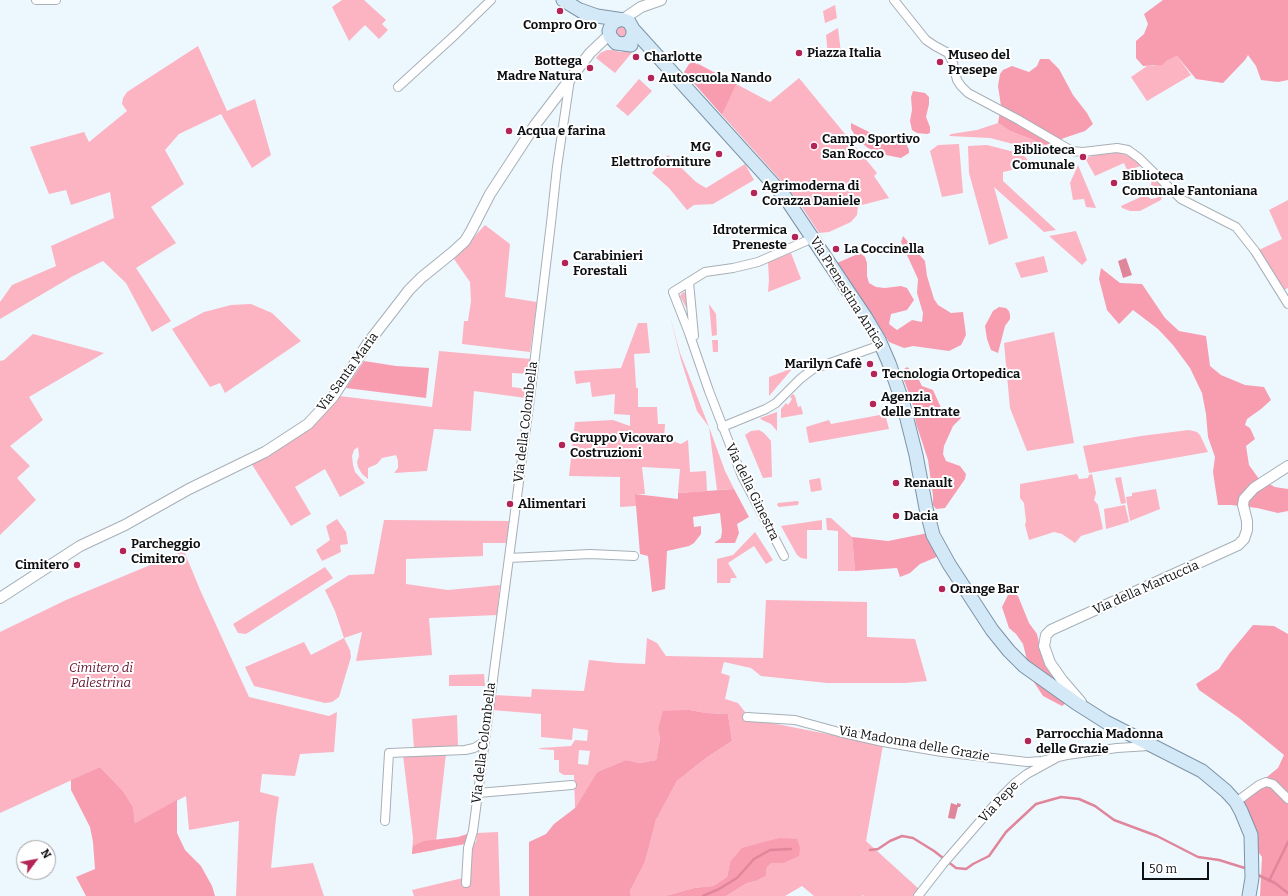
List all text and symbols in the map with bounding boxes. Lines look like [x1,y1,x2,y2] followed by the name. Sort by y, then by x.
[555,6,565,16] marker: Compro Oro
[523,17,597,33] place label: Compro Oro
[807,45,881,61] place label: Piazza Italia
[948,47,1010,78] place label: Museo del Presepe
[794,48,804,58] marker: Piazza Italia
[644,49,702,65] place label: Charlotte
[631,52,641,62] marker: Charlotte
[497,53,582,84] place label: Bottega Madre Natura
[935,57,945,67] marker: Museo del Presepe
[585,63,595,73] marker: Bottega Madre Natura
[659,70,772,86] place label: Autoscuola Nando
[646,73,656,83] marker: Autoscuola Nando
[517,123,605,139] place label: Acqua e farina
[504,126,514,136] marker: Acqua e farina
[822,131,920,162] place label: Campo Sportivo San Rocco
[611,139,711,170] place label: MG Elettroforniture
[809,141,819,151] marker: Campo Sportivo San Rocco
[1012,142,1075,173] place label: Biblioteca Comunale
[714,149,724,159] marker: MG Elettroforniture
[1078,152,1088,162] marker: Biblioteca Comunale
[1122,168,1258,199] place label: Biblioteca Comunale Fantoniana
[762,178,860,209] place label: Agrimoderna di Corazza Daniele
[1109,178,1119,188] marker: Biblioteca Comunale Fantoniana
[749,188,759,198] marker: Agrimoderna di Corazza Daniele
[713,222,787,253] place label: Idrotermica Preneste
[790,232,800,242] marker: Idrotermica Preneste
[806,234,888,352] street label: Via Prenestina Antica
[844,241,924,257] place label: La Coccinella
[831,244,841,254] marker: La Coccinella
[573,248,643,279] place label: Carabinieri Forestali
[560,258,570,268] marker: Carabinieri Forestali
[314,329,382,415] street label: Via Santa Maria
[784,356,862,372] place label: Marilyn Cafè
[865,359,875,369] marker: Marilyn Cafè
[511,361,541,483] street label: Via della Colombella
[882,366,1020,382] place label: Tecnologia Ortopedica
[869,369,879,379] marker: Tecnologia Ortopedica
[881,389,960,420] place label: Agenzia delle Entrate
[868,399,878,409] marker: Agenzia delle Entrate
[570,430,674,461] place label: Gruppo Vicovaro Costruzioni
[557,440,567,450] marker: Gruppo Vicovaro Costruzioni
[722,441,782,543] street label: Via della Ginestra
[904,475,953,491] place label: Renault
[891,478,901,488] marker: Renault
[518,496,586,512] place label: Alimentari
[505,499,515,509] marker: Alimentari
[904,508,938,524] place label: Dacia
[891,511,901,521] marker: Dacia
[131,536,200,567] place label: Parcheggio Cimitero
[118,546,128,556] marker: Parcheggio Cimitero
[15,557,69,573] place label: Cimitero
[1091,558,1201,618] street label: Via della Martuccia
[72,560,82,570] marker: Cimitero
[950,581,1019,597] place label: Orange Bar
[937,584,947,594] marker: Orange Bar
[69,660,133,691] park label: Cimitero di Palestrina
[469,682,499,804] street label: Via della Colombella
[837,723,991,765] street label: Via Madonna delle Grazie
[1036,726,1163,757] place label: Parrocchia Madonna delle Grazie
[1023,736,1033,746] marker: Parrocchia Madonna delle Grazie
[976,778,1022,826] street label: Via Pepe
[16,840,56,880] north arrow
[38,847,54,861] text: N
[1144,854,1211,880] scale bar
[1149,862,1177,876] text: 50 m

